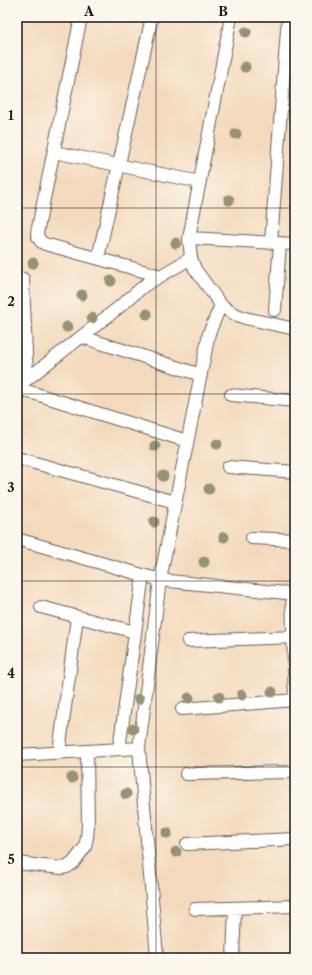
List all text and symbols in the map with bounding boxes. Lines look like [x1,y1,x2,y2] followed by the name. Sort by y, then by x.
[83,3,95,19] text: A
[218,3,228,19] text: B
[8,107,14,123] text: 1
[7,293,15,309] text: 2
[7,479,15,495] text: 3
[7,665,15,681] text: 4
[7,851,15,867] text: 5

